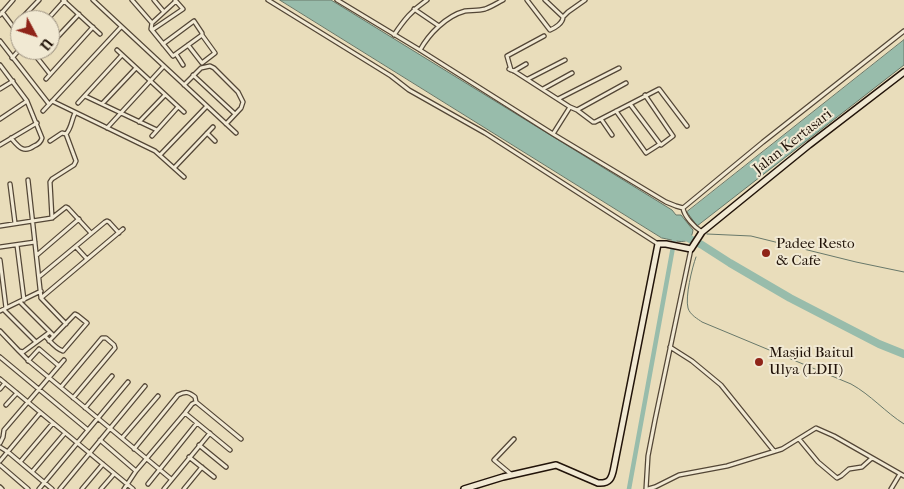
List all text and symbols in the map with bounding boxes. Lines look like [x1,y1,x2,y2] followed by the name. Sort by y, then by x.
[10,10,60,60] north arrow
[36,35,56,54] text: U
[750,106,836,178] street label: Jalan Kertasari
[776,235,855,270] place label: Padee Resto & Cafe
[760,247,772,259] marker: Padee Resto & Cafe
[769,344,854,379] place label: Masjid Baitul Ulya (LDII)
[753,356,765,368] marker: Masjid Baitul Ulya (LDII)

